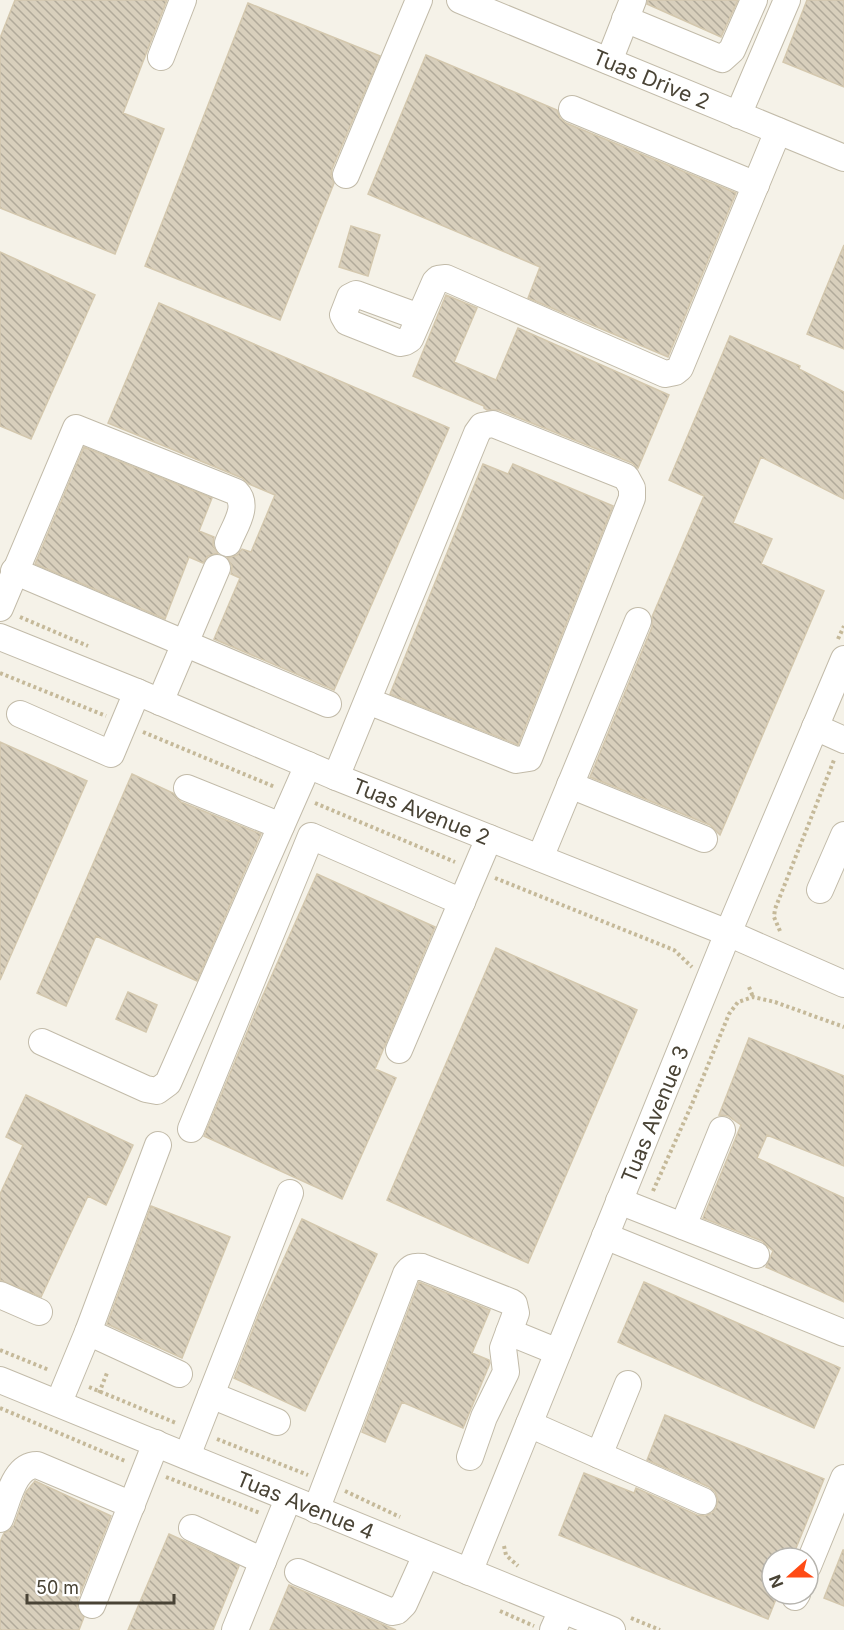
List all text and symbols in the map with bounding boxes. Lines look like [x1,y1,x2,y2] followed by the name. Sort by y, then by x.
[589,44,714,114] street label: Tuas Drive 2
[349,772,494,850] street label: Tuas Avenue 2
[616,1042,694,1187] street label: Tuas Avenue 3
[233,1466,378,1544] street label: Tuas Avenue 4
[760,1546,820,1606] north arrow
[27,1567,174,1605] scale bar
[764,1572,788,1591] text: N
[36,1577,79,1598] text: 50 m

